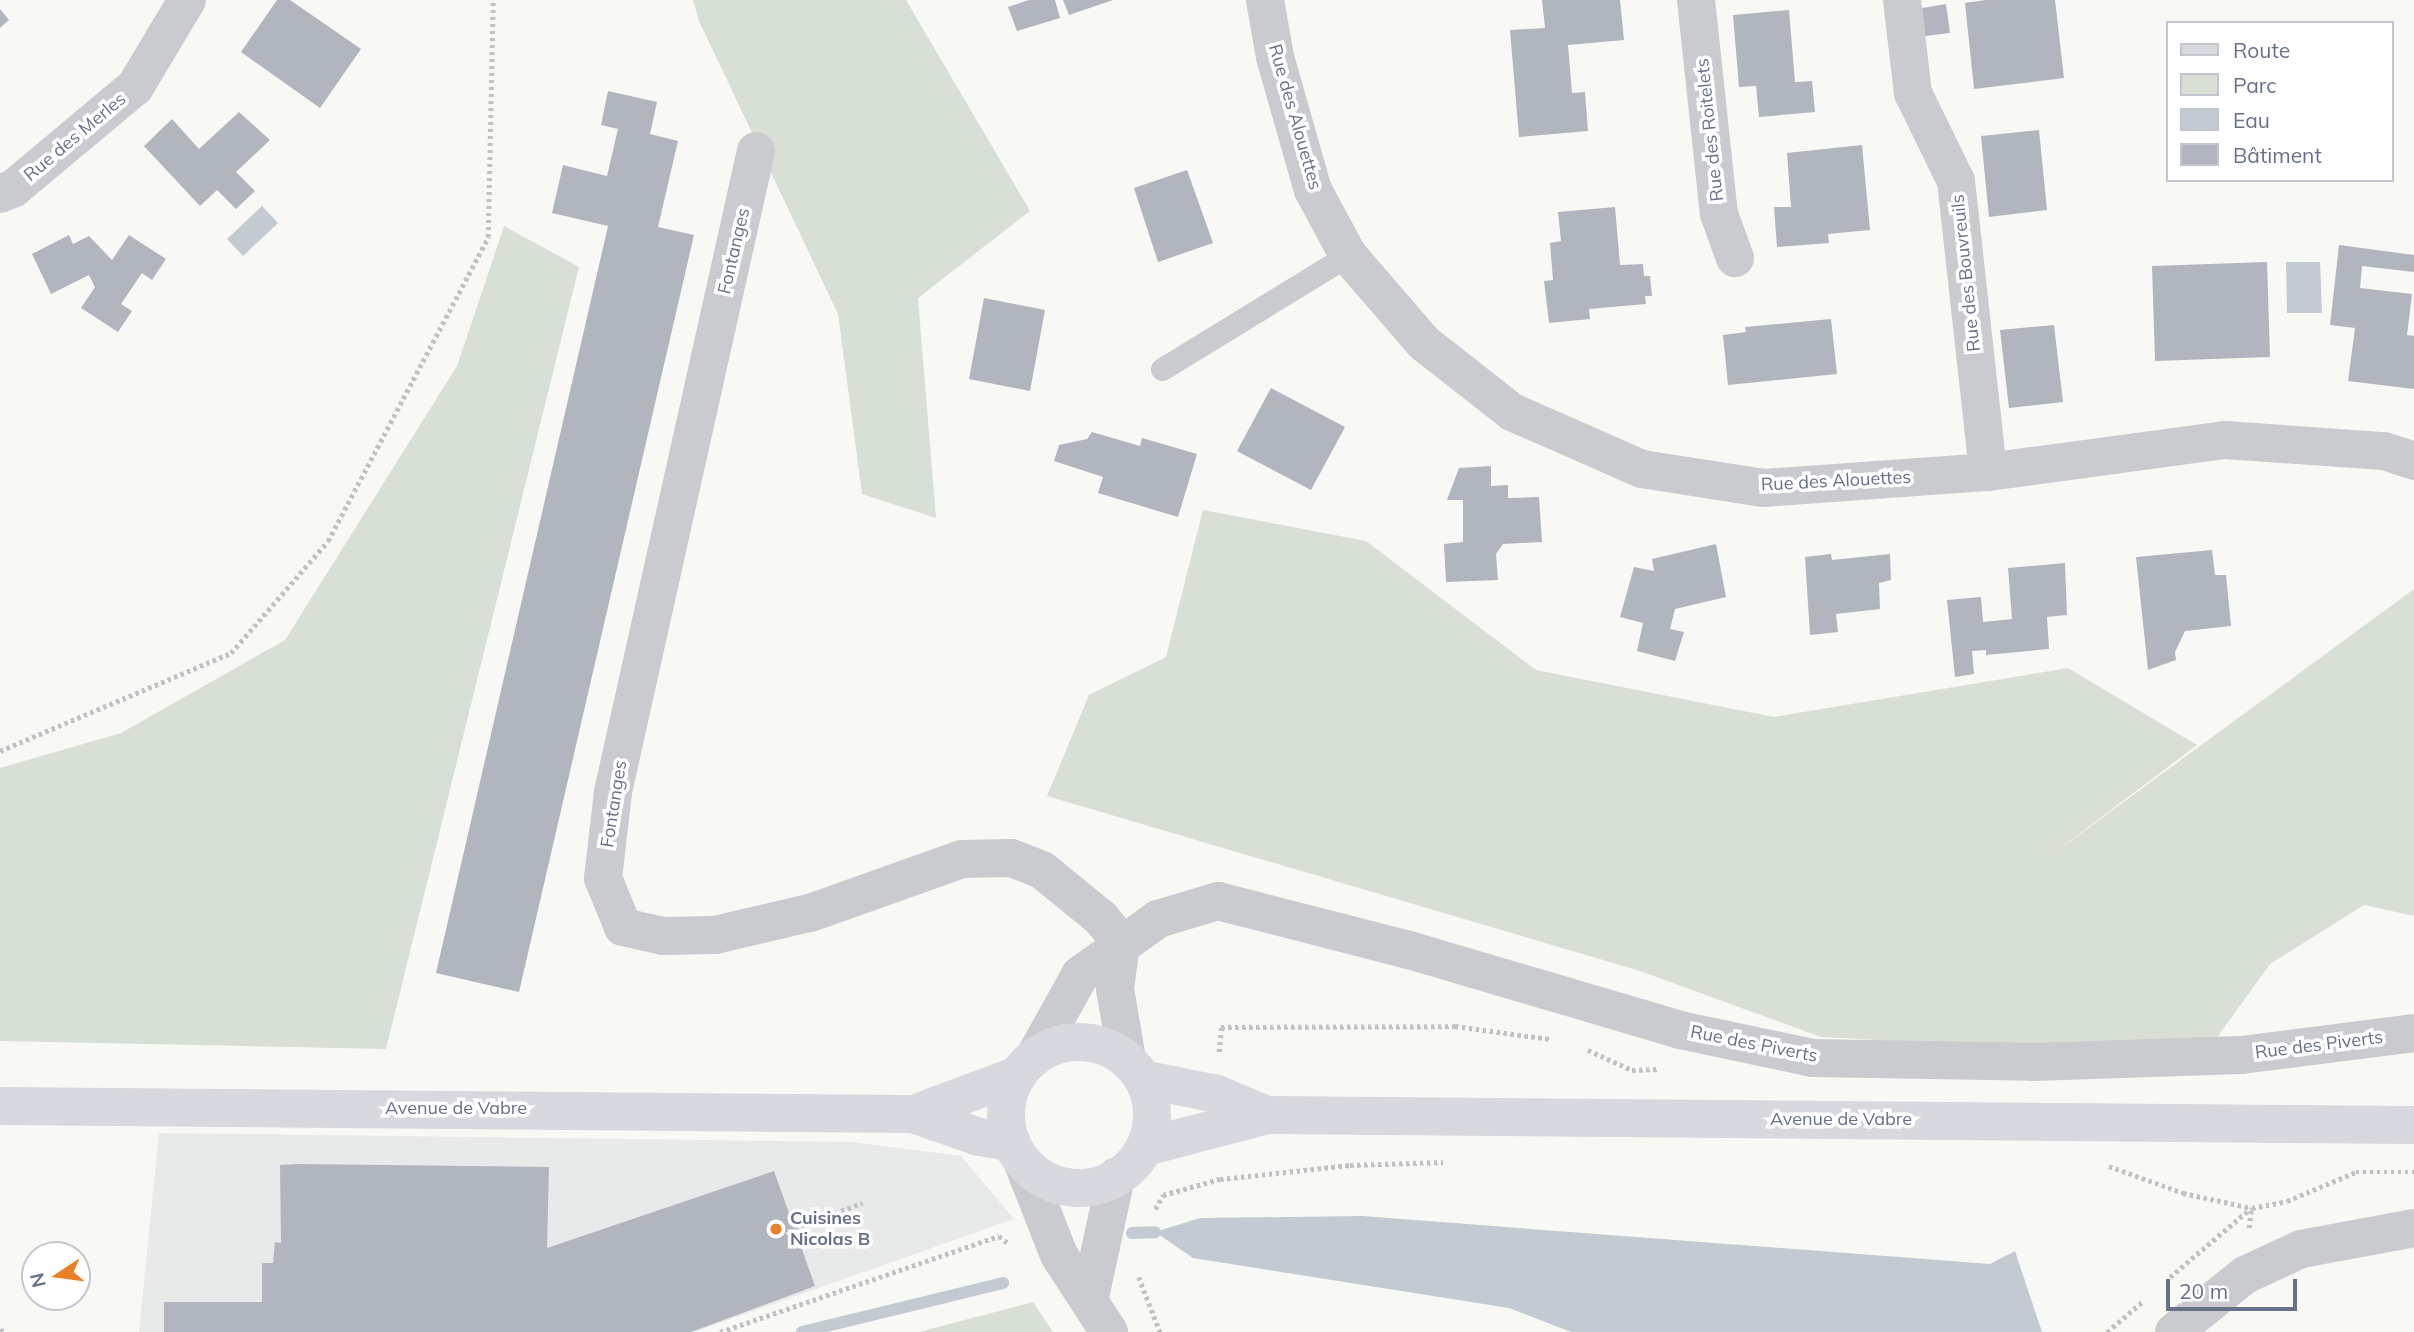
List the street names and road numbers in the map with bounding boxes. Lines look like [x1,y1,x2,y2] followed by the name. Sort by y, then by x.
[1264,42,1326,192] street label: Rue des Alouettes
[1692,57,1728,203] street label: Rue des Roitelets
[20,88,130,186] street label: Rue des Merles
[1947,193,1985,353] street label: Rue des Bouvreuils
[714,206,754,296] street label: Fontanges
[1760,466,1912,496] street label: Rue des Alouettes
[596,759,632,849] street label: Fontanges
[1689,1021,1819,1067] street label: Rue des Piverts
[2254,1026,2384,1064] street label: Rue des Piverts
[385,1097,527,1119] street label: Avenue de Vabre
[1770,1108,1912,1130] street label: Avenue de Vabre

